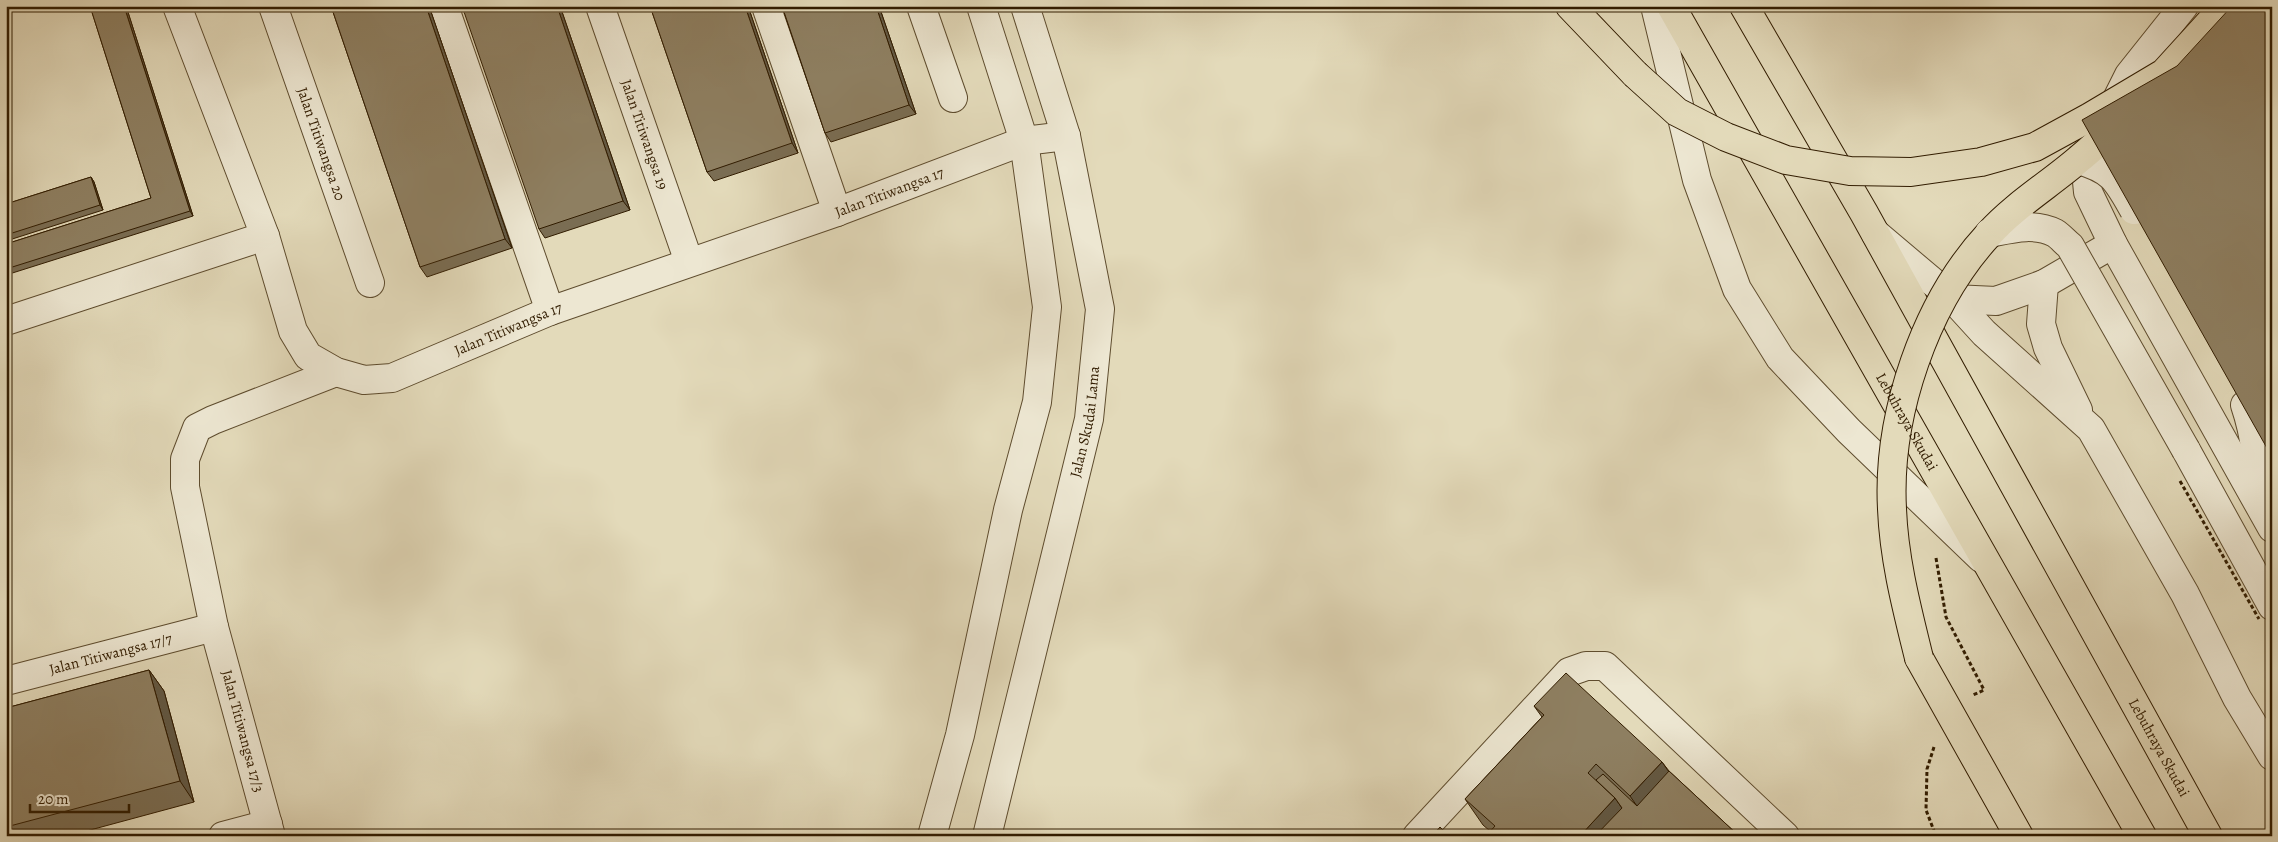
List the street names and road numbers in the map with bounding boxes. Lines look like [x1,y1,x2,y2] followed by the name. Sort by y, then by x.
[616,77,673,193] street label: Jalan Titiwangsa 19
[292,84,350,203] street label: Jalan Titiwangsa 20
[832,162,947,222] street label: Jalan Titiwangsa 17
[451,297,565,360] street label: Jalan Titiwangsa 17
[1065,365,1104,480] street label: Jalan Skudai Lama
[1871,369,1943,474] street label: Lebuhraya Skudai
[47,628,175,679] street label: Jalan Titiwangsa 17/7
[217,668,269,794] street label: Jalan Titiwangsa 17/3
[2124,695,2194,800] street label: Lebuhraya Skudai

